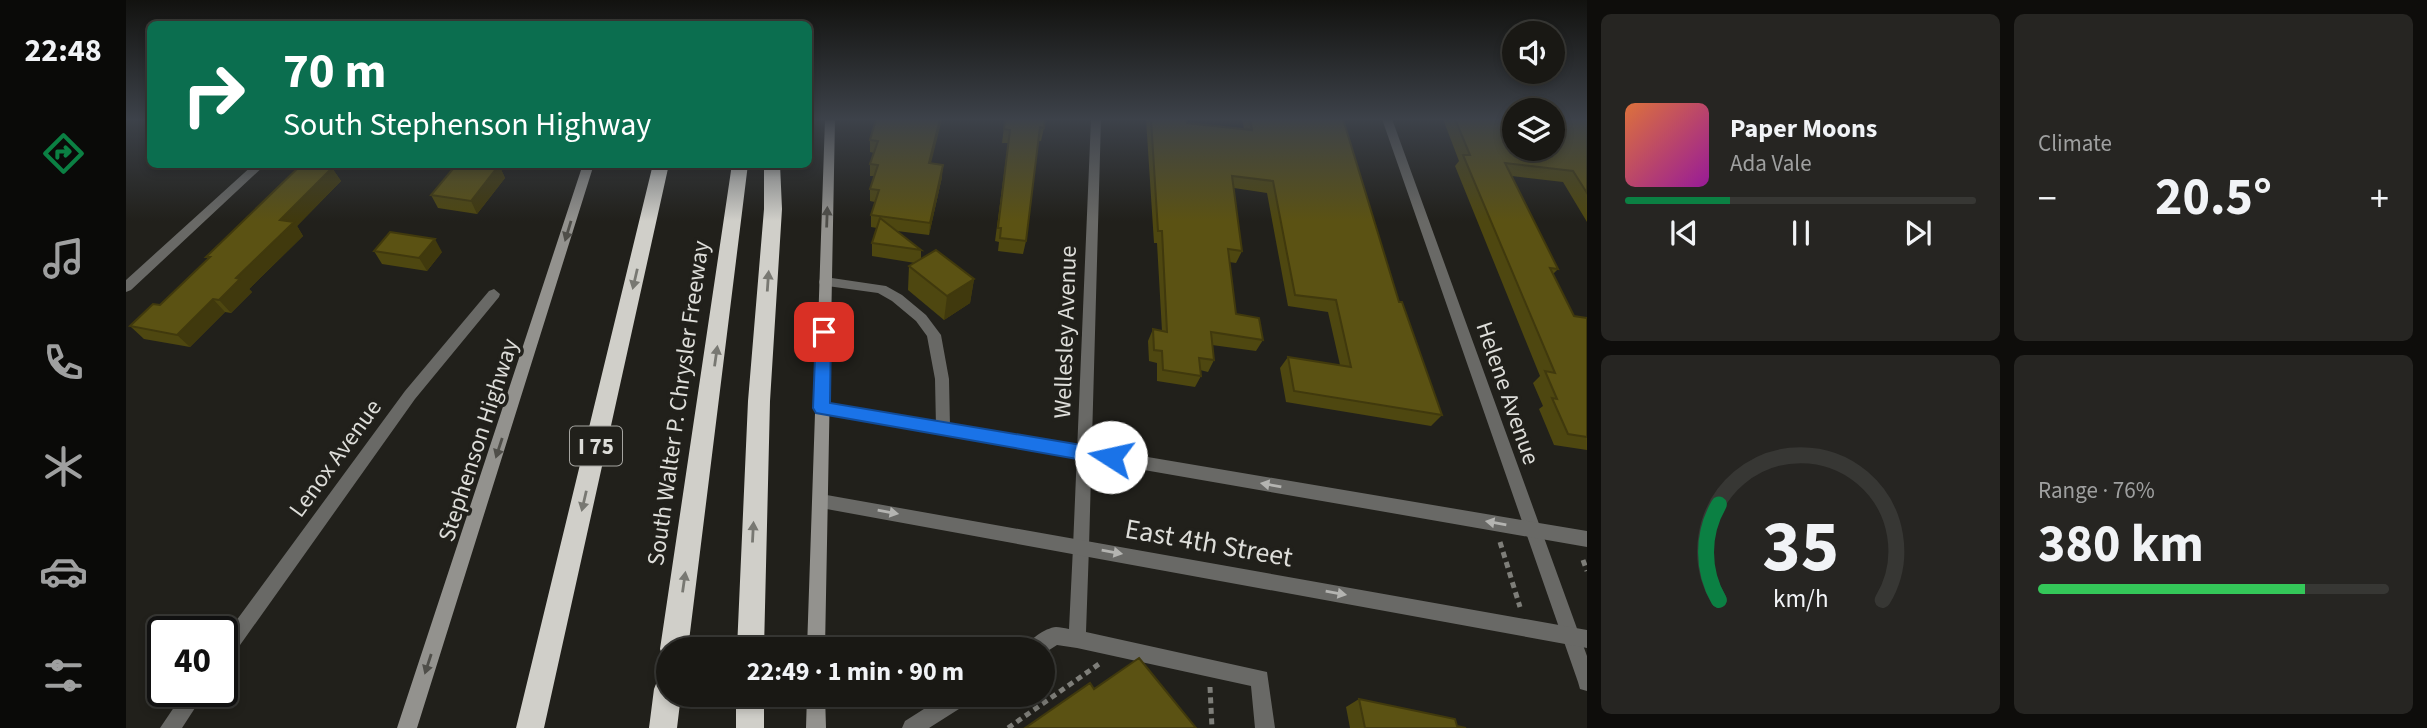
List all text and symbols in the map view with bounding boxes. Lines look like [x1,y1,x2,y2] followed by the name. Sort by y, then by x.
[1502,21,1565,161] map controls
[1502,21,1565,84] button: sound
[24,28,102,74] text: 22:48
[283,37,387,107] text: 70 m
[168,49,259,140] icon: right
[1502,98,1565,161] button: layers
[283,102,651,148] text: South Stephenson Highway
[1730,110,1877,147] text: Paper Moons
[2038,127,2112,160] text: Climate
[39,129,88,178] icon: directions
[1730,147,1812,180] text: Ada Vale
[2155,161,2272,235] text: 20.5°
[2038,172,2057,226] text: −
[2370,172,2389,226] text: +
[822,206,833,228] one-way arrow
[1665,214,1703,252] icon: previous
[1782,214,1820,252] icon: pause
[1899,214,1937,252] icon: next
[562,221,573,242] one-way arrow
[39,234,88,283] icon: music
[638,238,719,568] street label: South Walter P. Chrysler Freeway
[1045,245,1086,419] street label: Wellesley Avenue
[629,268,640,290] one-way arrow
[763,269,774,291] one-way arrow
[794,302,854,362] pin
[805,313,843,351] icon: arrive
[1467,317,1548,469] street label: Helene Avenue
[429,334,528,546] street label: Stephenson Highway
[39,338,88,387] icon: phone
[711,345,722,367] one-way arrow
[281,392,390,525] street label: Lenox Avenue
[1074,420,1148,494] position arrow
[570,426,622,466] road number: I 75
[493,437,504,458] one-way arrow
[39,442,88,491] icon: climate
[2038,474,2155,507] text: Range · 76%
[1260,479,1282,490] one-way arrow
[578,490,589,512] one-way arrow
[1762,496,1839,600] text: 35
[877,507,899,518] one-way arrow
[2038,508,2204,582] text: 380 km
[1122,509,1296,577] street label: East 4th Street
[1485,518,1507,529] one-way arrow
[748,521,759,543] one-way arrow
[39,547,88,596] icon: car
[1101,547,1123,558] one-way arrow
[679,571,690,593] one-way arrow
[1773,581,1828,617] text: km/h
[1325,588,1347,599] one-way arrow
[147,616,238,707] speed limit sign: 40
[39,651,88,700] icon: filters
[747,653,964,690] text: 22:49 · 1 min · 90 m
[423,654,433,675] one-way arrow

